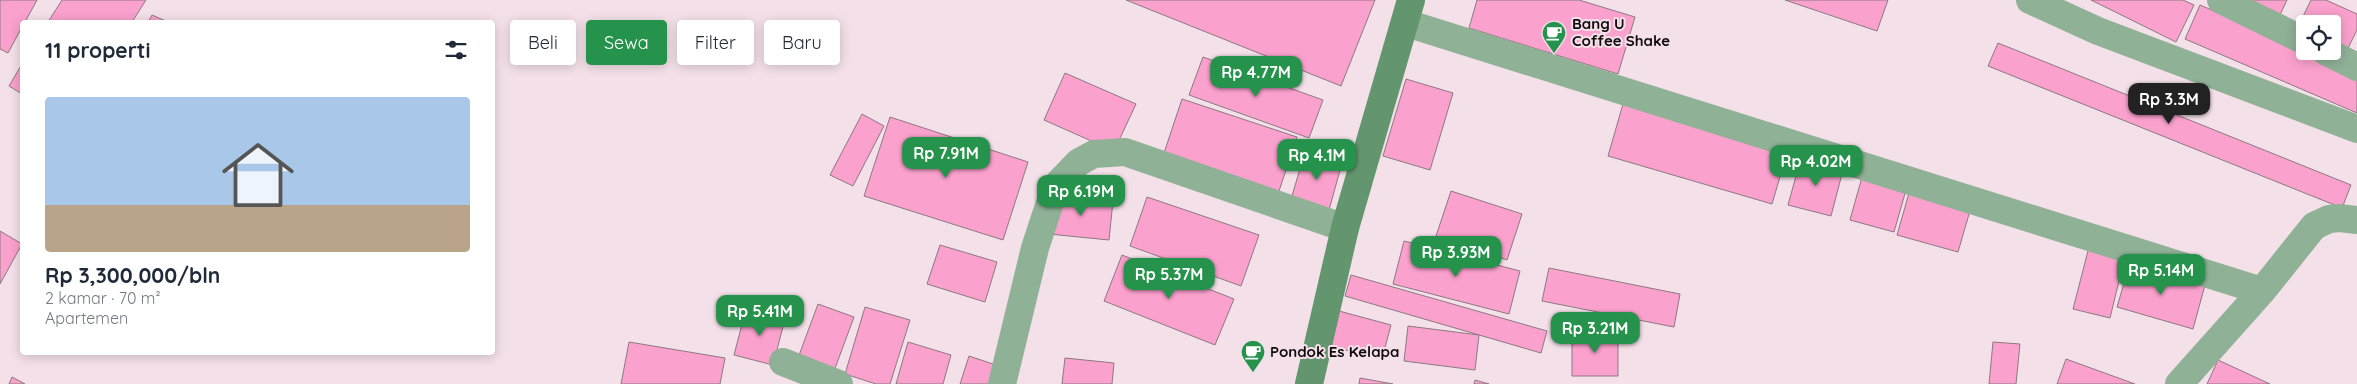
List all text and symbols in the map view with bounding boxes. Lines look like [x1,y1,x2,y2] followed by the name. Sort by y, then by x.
[1572,14,1670,50] place label: Bang U Coffee Shake
[2296,15,2341,60] map controls
[2296,15,2341,60] button: locate
[510,20,576,65] chip: Beli
[586,20,667,65] chip: Sewa
[677,20,754,65] chip: Filter
[764,20,840,65] chip: Baru
[1541,20,1567,54] cafe icon: Bang U Coffee Shake
[442,36,470,64] icon: filters
[45,37,150,63] text: 11 properti
[1204,56,1308,98] pin: Rp 4.77M
[1221,62,1291,82] text: Rp 4.77M
[2123,82,2215,125] pin: Rp 3.3M
[2139,89,2199,109] text: Rp 3.3M
[213,130,303,220] icon: home
[894,136,998,179] pin: Rp 7.91M
[1271,138,1363,181] pin: Rp 4.1M
[913,143,979,163] text: Rp 7.91M
[1764,144,1868,187] pin: Rp 4.02M
[1288,145,1346,165] text: Rp 4.1M
[1781,151,1851,171] text: Rp 4.02M
[1029,174,1133,217] pin: Rp 6.19M
[1048,181,1114,201] text: Rp 6.19M
[1404,236,1508,278] pin: Rp 3.93M
[1422,242,1490,262] text: Rp 3.93M
[2109,254,2213,296] pin: Rp 5.14M
[1117,258,1221,300] pin: Rp 5.37M
[2128,260,2194,280] text: Rp 5.14M
[45,262,220,288] text: Rp 3,300,000/bln
[1135,264,1203,284] text: Rp 5.37M
[45,288,161,308] text: 2 kamar · 70 m²
[708,294,812,337] pin: Rp 5.41M
[727,301,793,321] text: Rp 5.41M
[45,308,128,328] text: Apartemen
[1543,312,1647,354] pin: Rp 3.21M
[1562,318,1628,338] text: Rp 3.21M
[1240,339,1266,373] cafe icon: Pondok Es Kelapa
[1270,342,1399,361] place label: Pondok Es Kelapa

